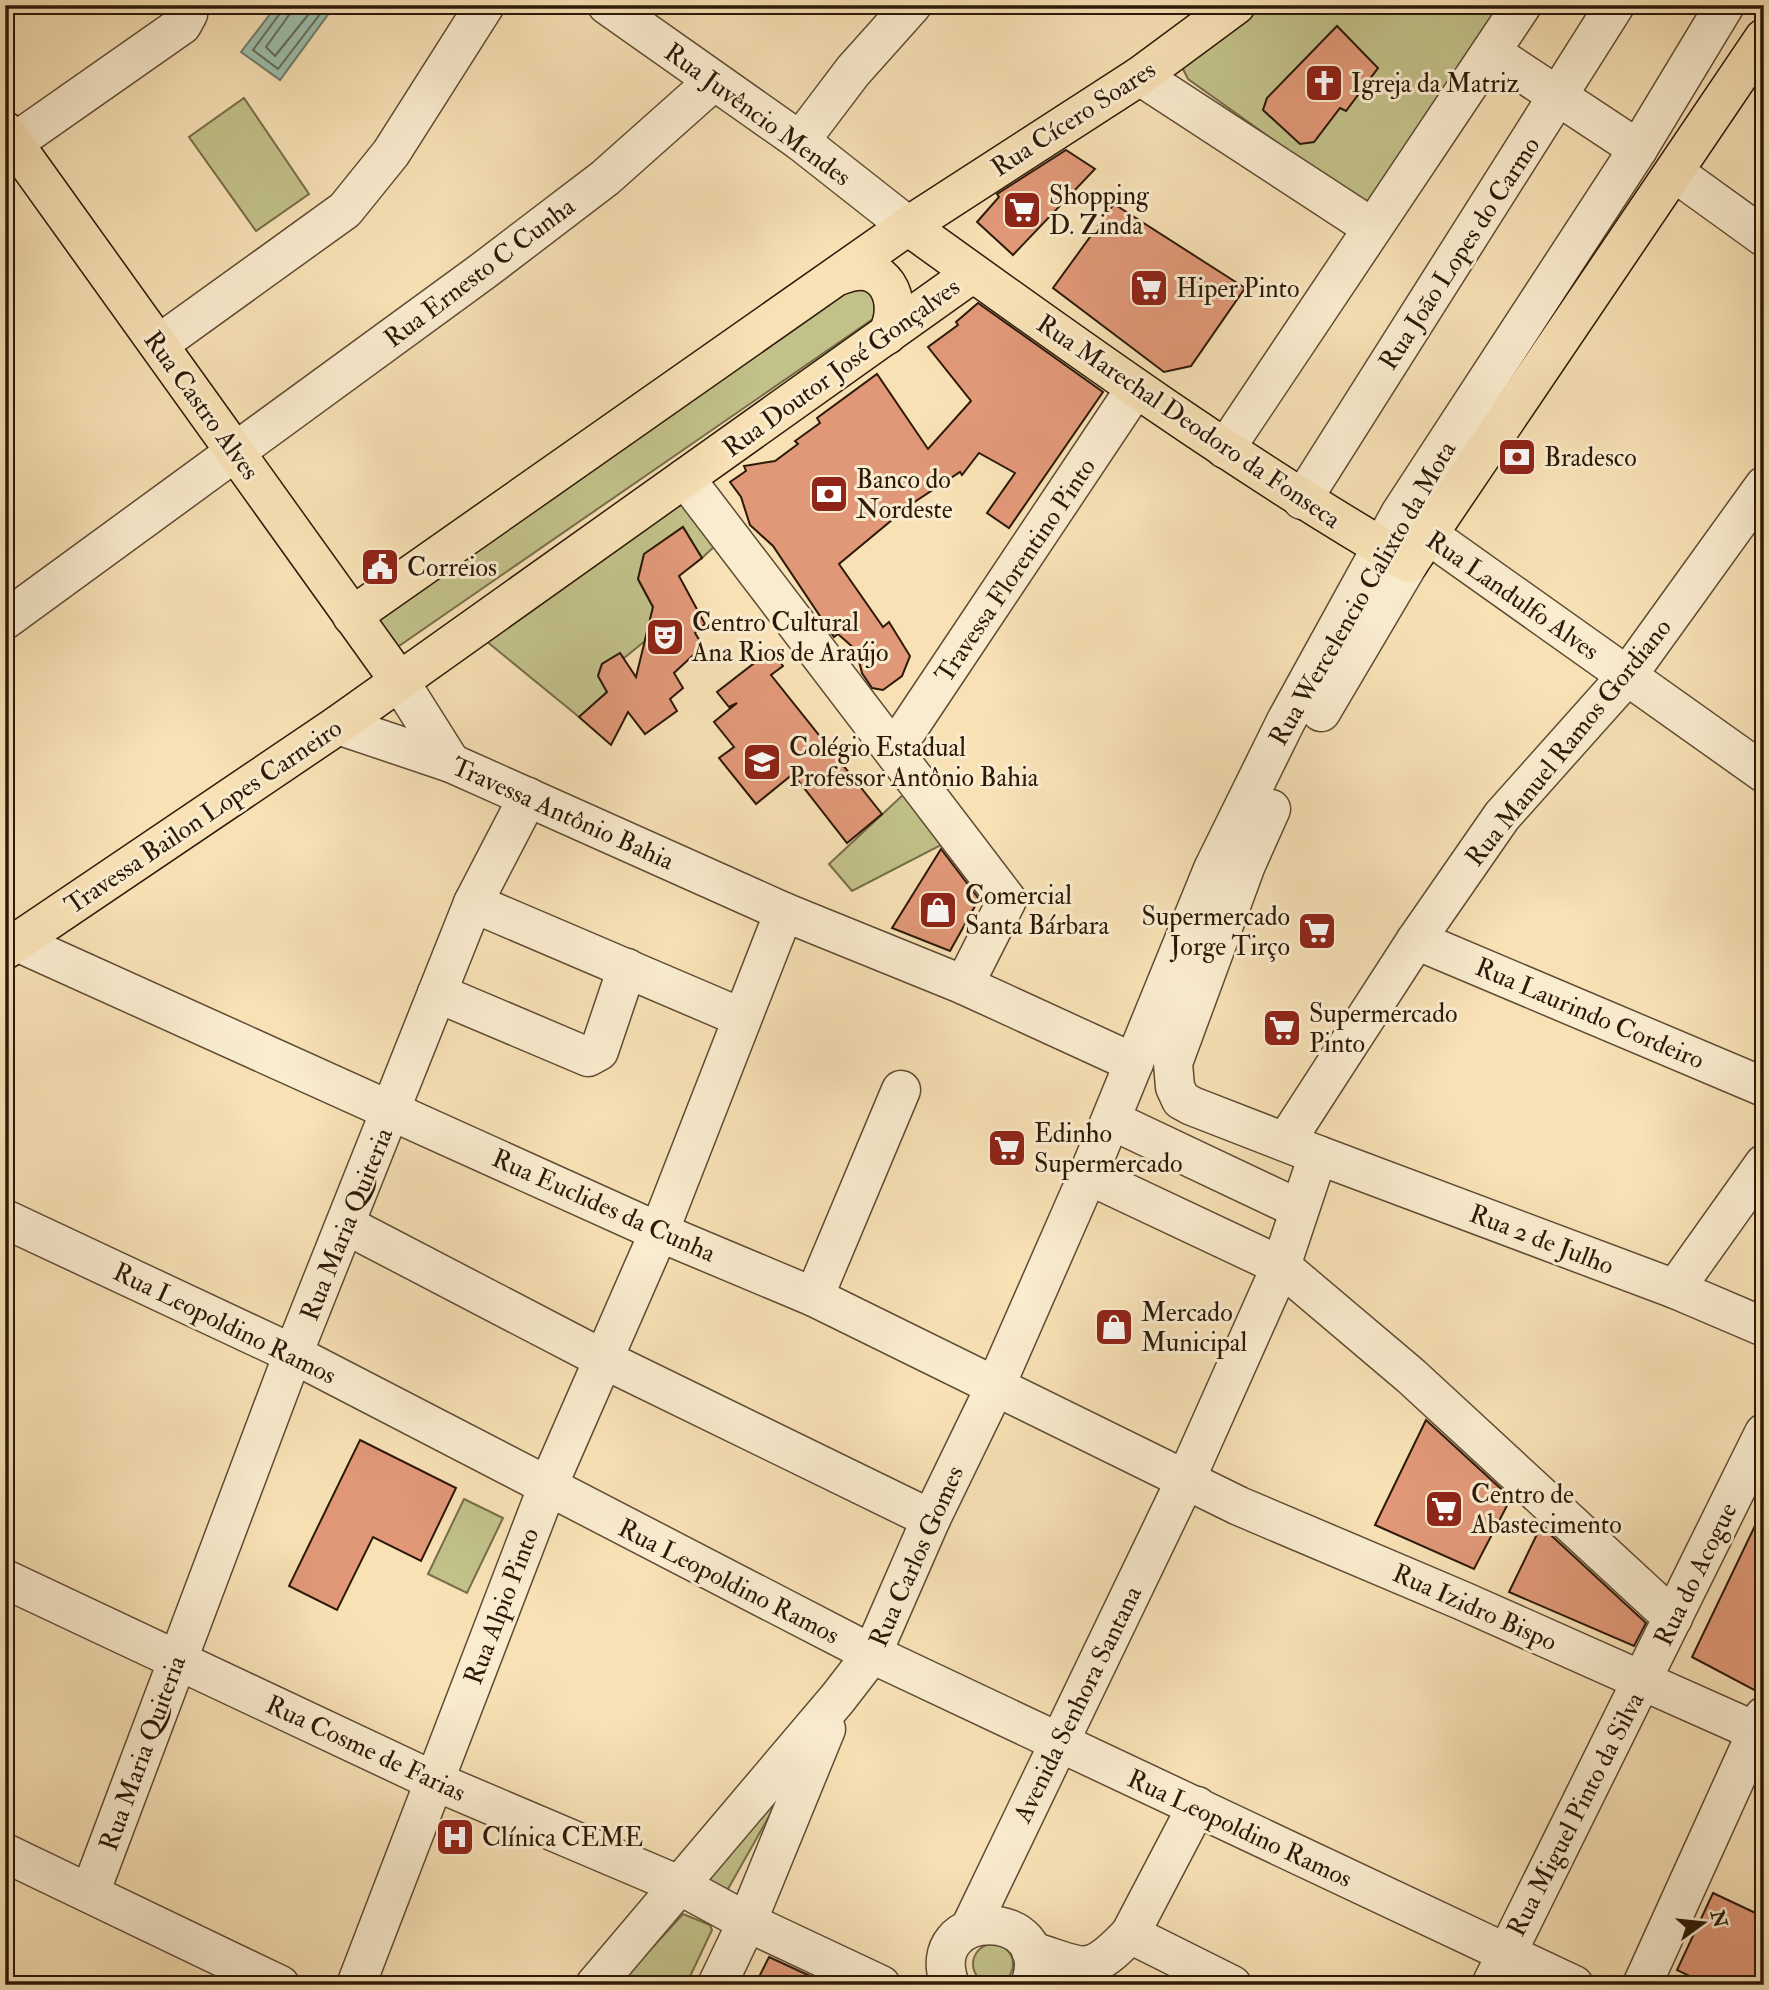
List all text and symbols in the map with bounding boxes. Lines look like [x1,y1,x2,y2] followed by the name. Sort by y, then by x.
[658,36,857,193] street label: Rua Juvêncio Mendes
[985,54,1162,184] street label: Rua Cícero Soares
[1303,62,1345,104] church icon: Igreja da Matriz
[1351,68,1520,100] place label: Igreja da Matriz
[1372,131,1548,377] street label: Rua João Lopes do Carmo
[1049,180,1150,242] place label: Shopping D. Zinda
[1001,189,1043,231] supermarket icon: Shopping D. Zinda
[378,191,581,355] street label: Rua Ernesto C Cunha
[1128,267,1170,309] supermarket icon: Hiper Pinto
[717,271,966,465] street label: Rua Doutor José Gonçalves
[1176,273,1299,306] place label: Hiper Pinto
[1030,308,1347,536] street label: Rua Marechal Deodoro da Fonseca
[136,325,266,486] street label: Rua Castro Alves
[1262,435,1463,751] street label: Rua Wercelencio Calixto da Mota
[1496,436,1538,478] bank icon: Bradesco
[1544,442,1637,474] place label: Bradesco
[929,452,1103,689] street label: Travessa Florentino Pinto
[856,464,953,526] place label: Banco do Nordeste
[808,473,850,515] bank icon: Banco do Nordeste
[1420,524,1605,667] street label: Rua Landulfo Alves
[359,546,401,588] public building icon: Correios
[407,552,497,584] place label: Correios
[691,607,888,669] place label: Centro Cultural Ana Rios de Araújo
[1459,612,1679,873] street label: Rua Manuel Ramos Gordiano
[644,616,686,658] theatre icon: Centro Cultural Ana Rios de Araújo
[59,712,349,922] street label: Travessa Bailon Lopes Carneiro
[789,732,1039,794] place label: Colégio Estadual Professor Antônio Bahia
[741,741,783,783] school or university icon: Colégio Estadual Professor Antônio Bahia
[446,750,679,877] street label: Travessa Antônio Bahia
[965,880,1110,942] place label: Comercial Santa Bárbara
[917,889,959,931] shop icon: Comercial Santa Bárbara
[1141,901,1290,963] place label: Supermercado Jorge Tirço
[1296,910,1338,952] supermarket icon: Supermercado Jorge Tirço
[1470,951,1709,1077] street label: Rua Laurindo Cordeiro
[1309,998,1458,1060] place label: Supermercado Pinto
[1261,1007,1303,1049] supermarket icon: Supermercado Pinto
[1034,1118,1183,1181] place label: Edinho Supermercado
[294,1123,400,1325] street label: Rua Maria Quiteria
[986,1127,1028,1169] supermarket icon: Edinho Supermercado
[487,1142,721,1270] street label: Rua Euclides da Cunha
[1465,1198,1618,1282] street label: Rua 2 de Julho
[107,1256,341,1393] street label: Rua Leopoldino Ramos
[1141,1297,1248,1360] place label: Mercado Municipal
[1093,1306,1135,1348] shop icon: Mercado Municipal
[863,1461,971,1652] street label: Rua Carlos Gomes
[1470,1479,1622,1541] place label: Centro de Abastecimento
[1423,1488,1465,1530] supermarket icon: Centro de Abastecimento
[1647,1497,1744,1651] street label: Rua do Acogue
[612,1512,845,1652] street label: Rua Leopoldino Ramos
[457,1524,547,1690] street label: Rua Alpio Pinto
[1387,1557,1562,1659] street label: Rua Izidro Bispo
[1006,1581,1149,1829] street label: Avenida Senhora Santana
[93,1651,193,1855] street label: Rua Maria Quiteria
[1500,1687,1652,1942] street label: Rua Miguel Pinto da Silva
[261,1689,471,1809] street label: Rua Cosme de Farias
[1122,1763,1357,1896] street label: Rua Leopoldino Ramos
[434,1816,476,1858] hospital icon: Clínica CEME
[482,1822,643,1854] place label: Clínica CEME
[1668,1888,1738,1958] north arrow
[1704,1907,1733,1931] text: N

